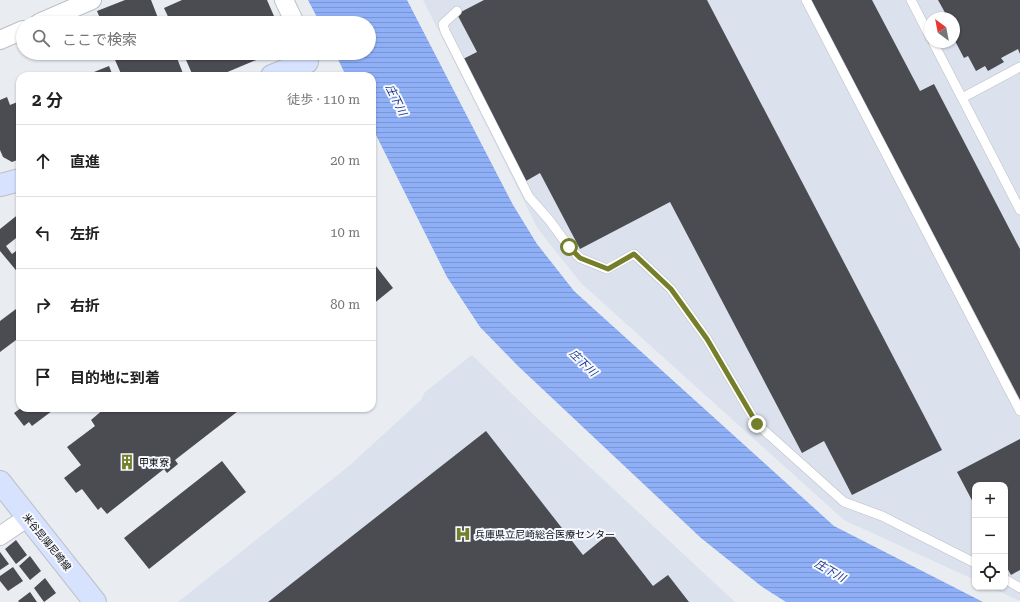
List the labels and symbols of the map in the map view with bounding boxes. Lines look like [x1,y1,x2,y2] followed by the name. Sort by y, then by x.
[924,12,960,48] north arrow
[383,82,410,119] water label: 庄下川
[560,238,578,256] route start
[567,347,600,380] water label: 庄下川
[748,415,766,433] route end
[118,453,136,471] building icon: 甲東寮
[139,457,169,468] place label: 甲東寮
[21,511,73,573] street label: 米谷昆陽尼崎線
[454,525,472,543] hospital icon: 兵庫県立尼崎総合医療センター
[475,529,615,540] place label: 兵庫県立尼崎総合医療センター
[812,557,848,585] water label: 庄下川

